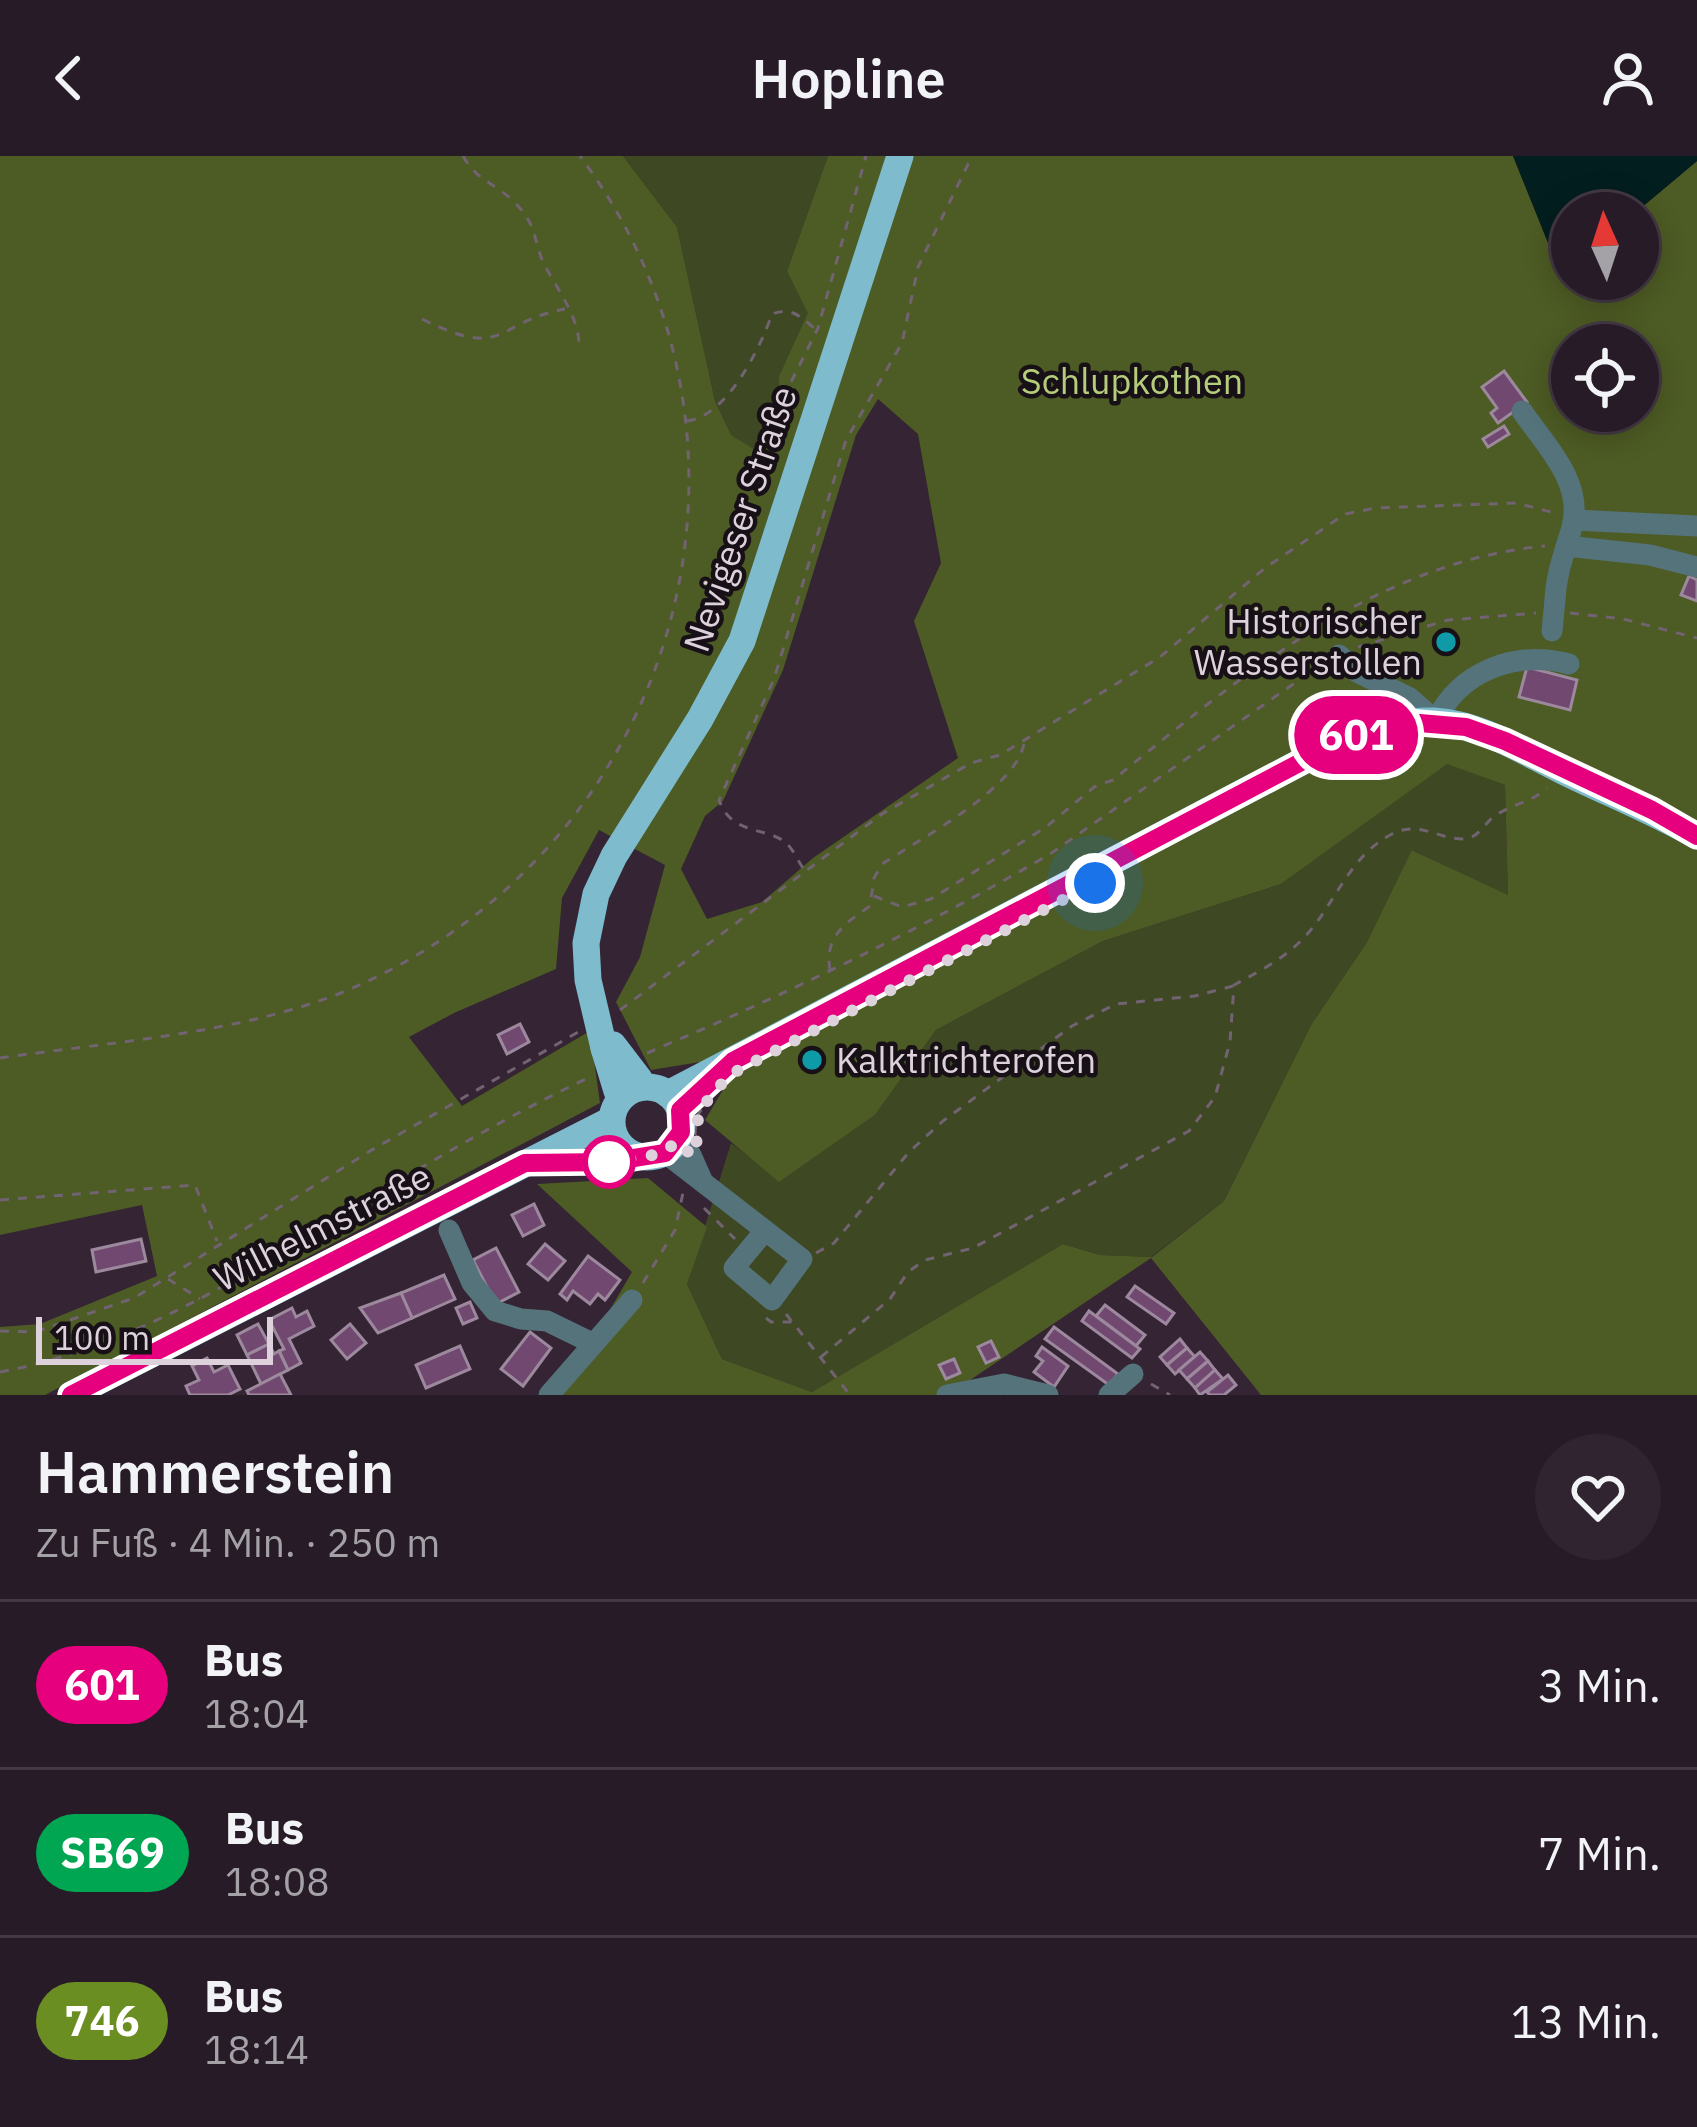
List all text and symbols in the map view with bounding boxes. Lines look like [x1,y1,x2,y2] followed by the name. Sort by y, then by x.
[751,43,946,113] text: Hopline
[36,45,102,111] icon: back
[1595,45,1661,111] icon: person
[1551,192,1659,300] north arrow
[1551,192,1659,432] map controls
[1551,324,1659,432] button: locate
[1021,357,1243,404] park label: Schlupkothen
[672,380,807,658] street label: Nevigeser Straße
[1194,597,1422,685] place label: Historischer Wasserstollen
[1433,629,1459,655] marker: Historischer Wasserstollen
[1287,696,1425,774] line badge: 601
[1318,707,1394,762] text: 601
[1065,853,1125,913] your location
[836,1036,1096,1083] place label: Kalktrichterofen
[799,1047,825,1073] marker: Kalktrichterofen
[584,1137,634,1187] unlabelled marker
[205,1152,438,1301] street label: Wilhelmstraße
[36,1311,273,1364] scale bar
[54,1316,150,1359] text: 100 m
[1535,1434,1661,1560] button: heart
[36,1435,394,1509] text: Hammerstein
[36,1517,440,1568] text: Zu Fuß · 4 Min. · 250 m
[204,1630,284,1688] text: Bus
[1538,1656,1661,1714] text: 3 Min.
[64,1657,140,1712] text: 601
[204,1688,309,1739] text: 18:04
[225,1798,304,1856] text: Bus
[1538,1824,1661,1882] text: 7 Min.
[60,1825,165,1880] text: SB69
[225,1856,330,1907] text: 18:08
[204,1966,284,2024] text: Bus
[1511,1992,1661,2050] text: 13 Min.
[64,1993,140,2048] text: 746
[204,2024,309,2075] text: 18:14

